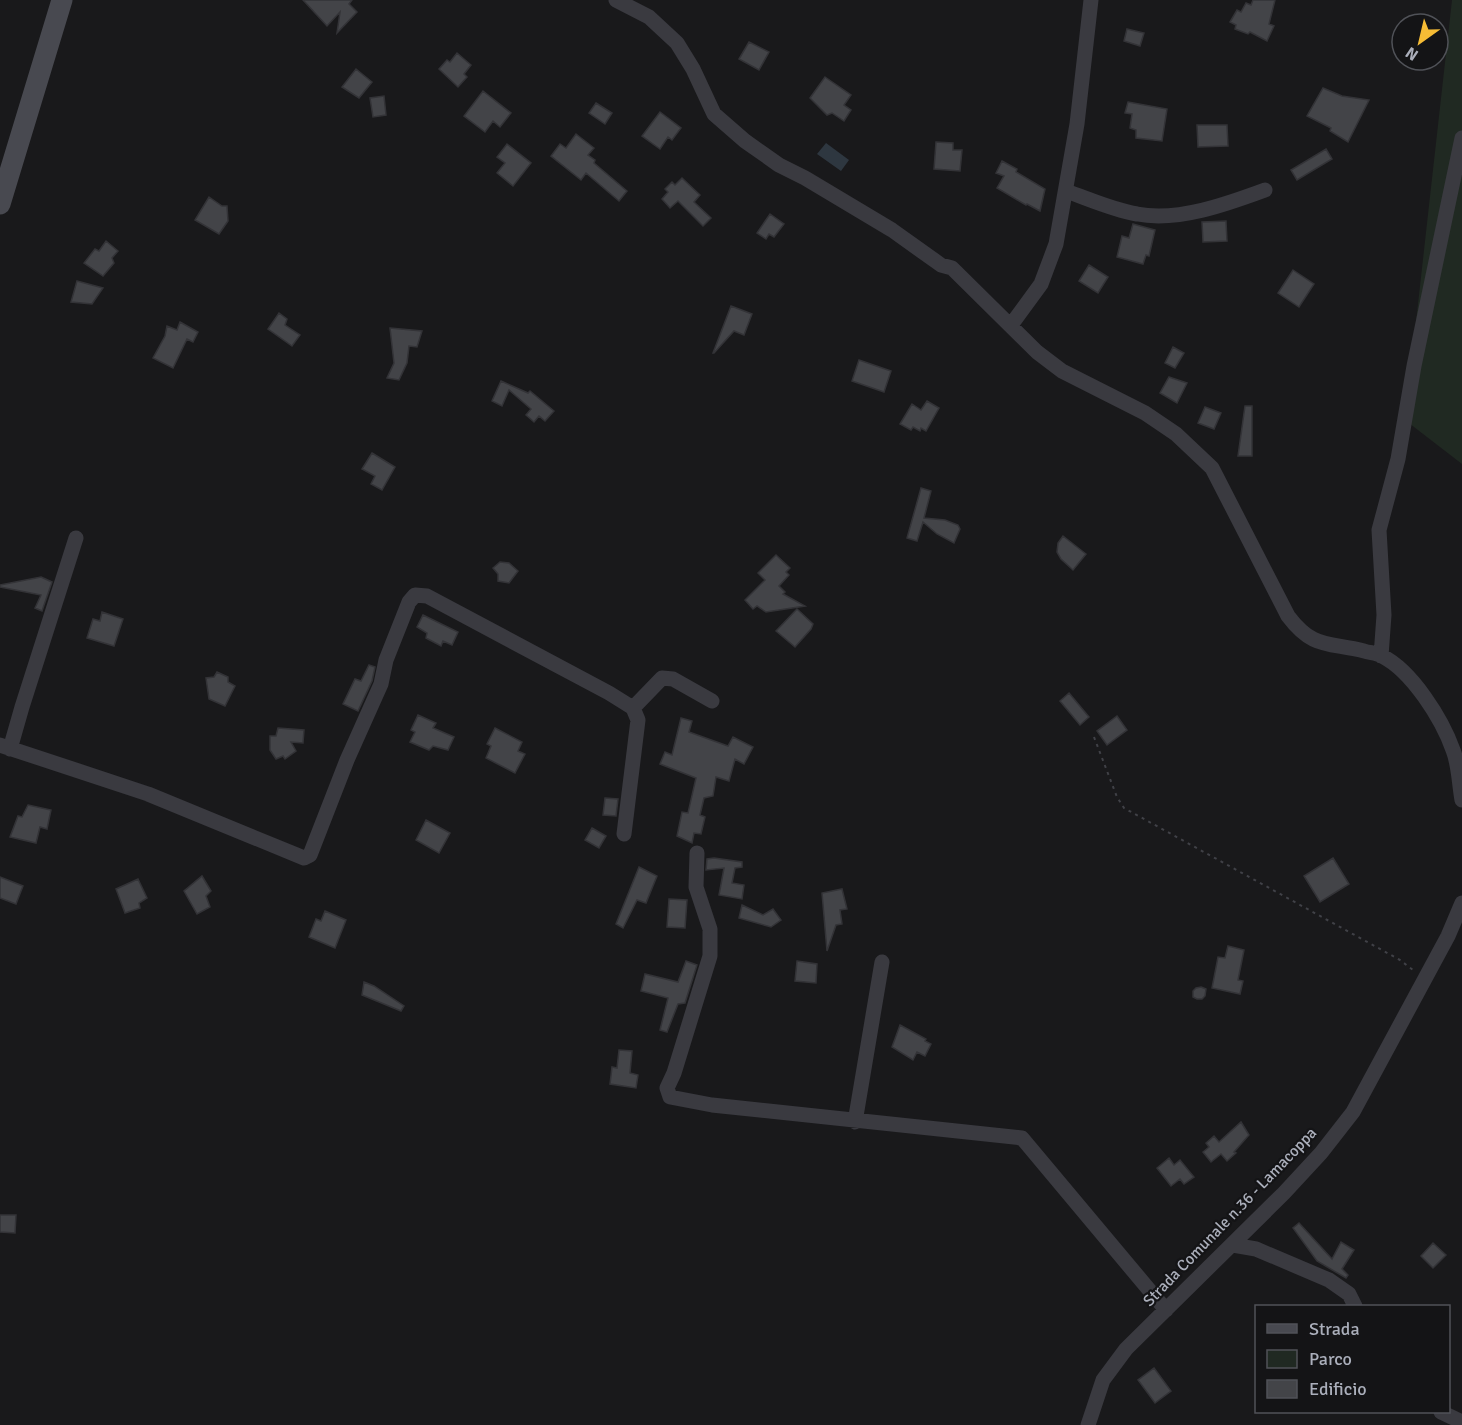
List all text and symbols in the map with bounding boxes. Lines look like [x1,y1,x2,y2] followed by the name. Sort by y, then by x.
[1390,12,1450,72] north arrow
[1402,42,1422,65] text: N
[1139,1123,1321,1311] street label: Strada Comunale n.36 - Lamacoppa
[1255,1305,1450,1413] legend
[1309,1318,1360,1340] text: Strada
[1309,1348,1352,1370] text: Parco
[1309,1378,1367,1400] text: Edificio

